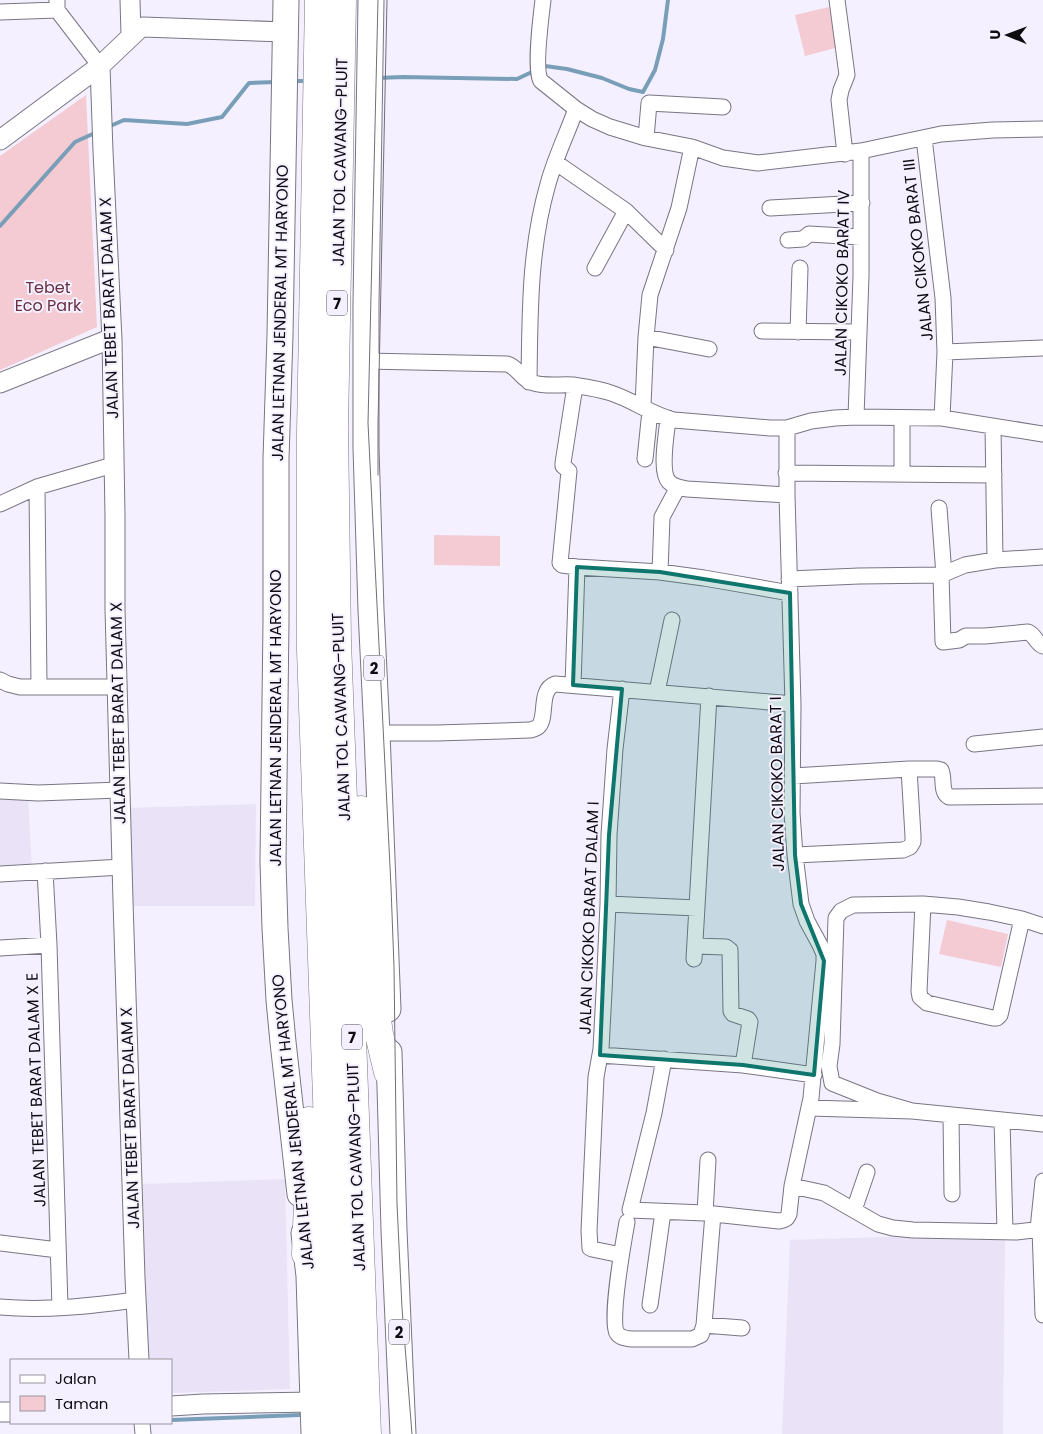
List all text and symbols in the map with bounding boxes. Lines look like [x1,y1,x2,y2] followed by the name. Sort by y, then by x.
[983,10,1033,60] north arrow
[985,30,1005,40] text: U
[327,57,353,266] street label: JALAN TOL CAWANG–PLUIT
[897,158,939,342] street label: JALAN CIKOKO BARAT III
[266,164,294,462] street label: JALAN LETNAN JENDERAL MT HARYONO
[829,190,855,376] street label: JALAN CIKOKO BARAT IV
[94,197,124,419] street label: JALAN TEBET BARAT DALAM X
[15,276,82,317] park label: Tebet Eco Park
[327,290,347,316] road number: 7
[264,570,287,867] street label: JALAN LETNAN JENDERAL MT HARYONO
[105,602,131,824] street label: JALAN TEBET BARAT DALAM X
[326,612,356,822] street label: JALAN TOL CAWANG–PLUIT
[364,656,384,680] road number: 2
[764,696,790,872] street label: JALAN CIKOKO BARAT I
[573,801,605,1035] street label: JALAN CIKOKO BARAT DALAM I
[20,972,52,1208] street label: JALAN TEBET BARAT DALAM X E
[266,973,320,1271] street label: JALAN LETNAN JENDERAL MT HARYONO
[115,1007,145,1229] street label: JALAN TEBET BARAT DALAM X
[342,1024,362,1050] road number: 7
[341,1062,371,1272] street label: JALAN TOL CAWANG–PLUIT
[389,1320,409,1344] road number: 2
[10,1359,172,1424] legend
[55,1368,97,1389] text: Jalan
[55,1393,108,1414] text: Taman

